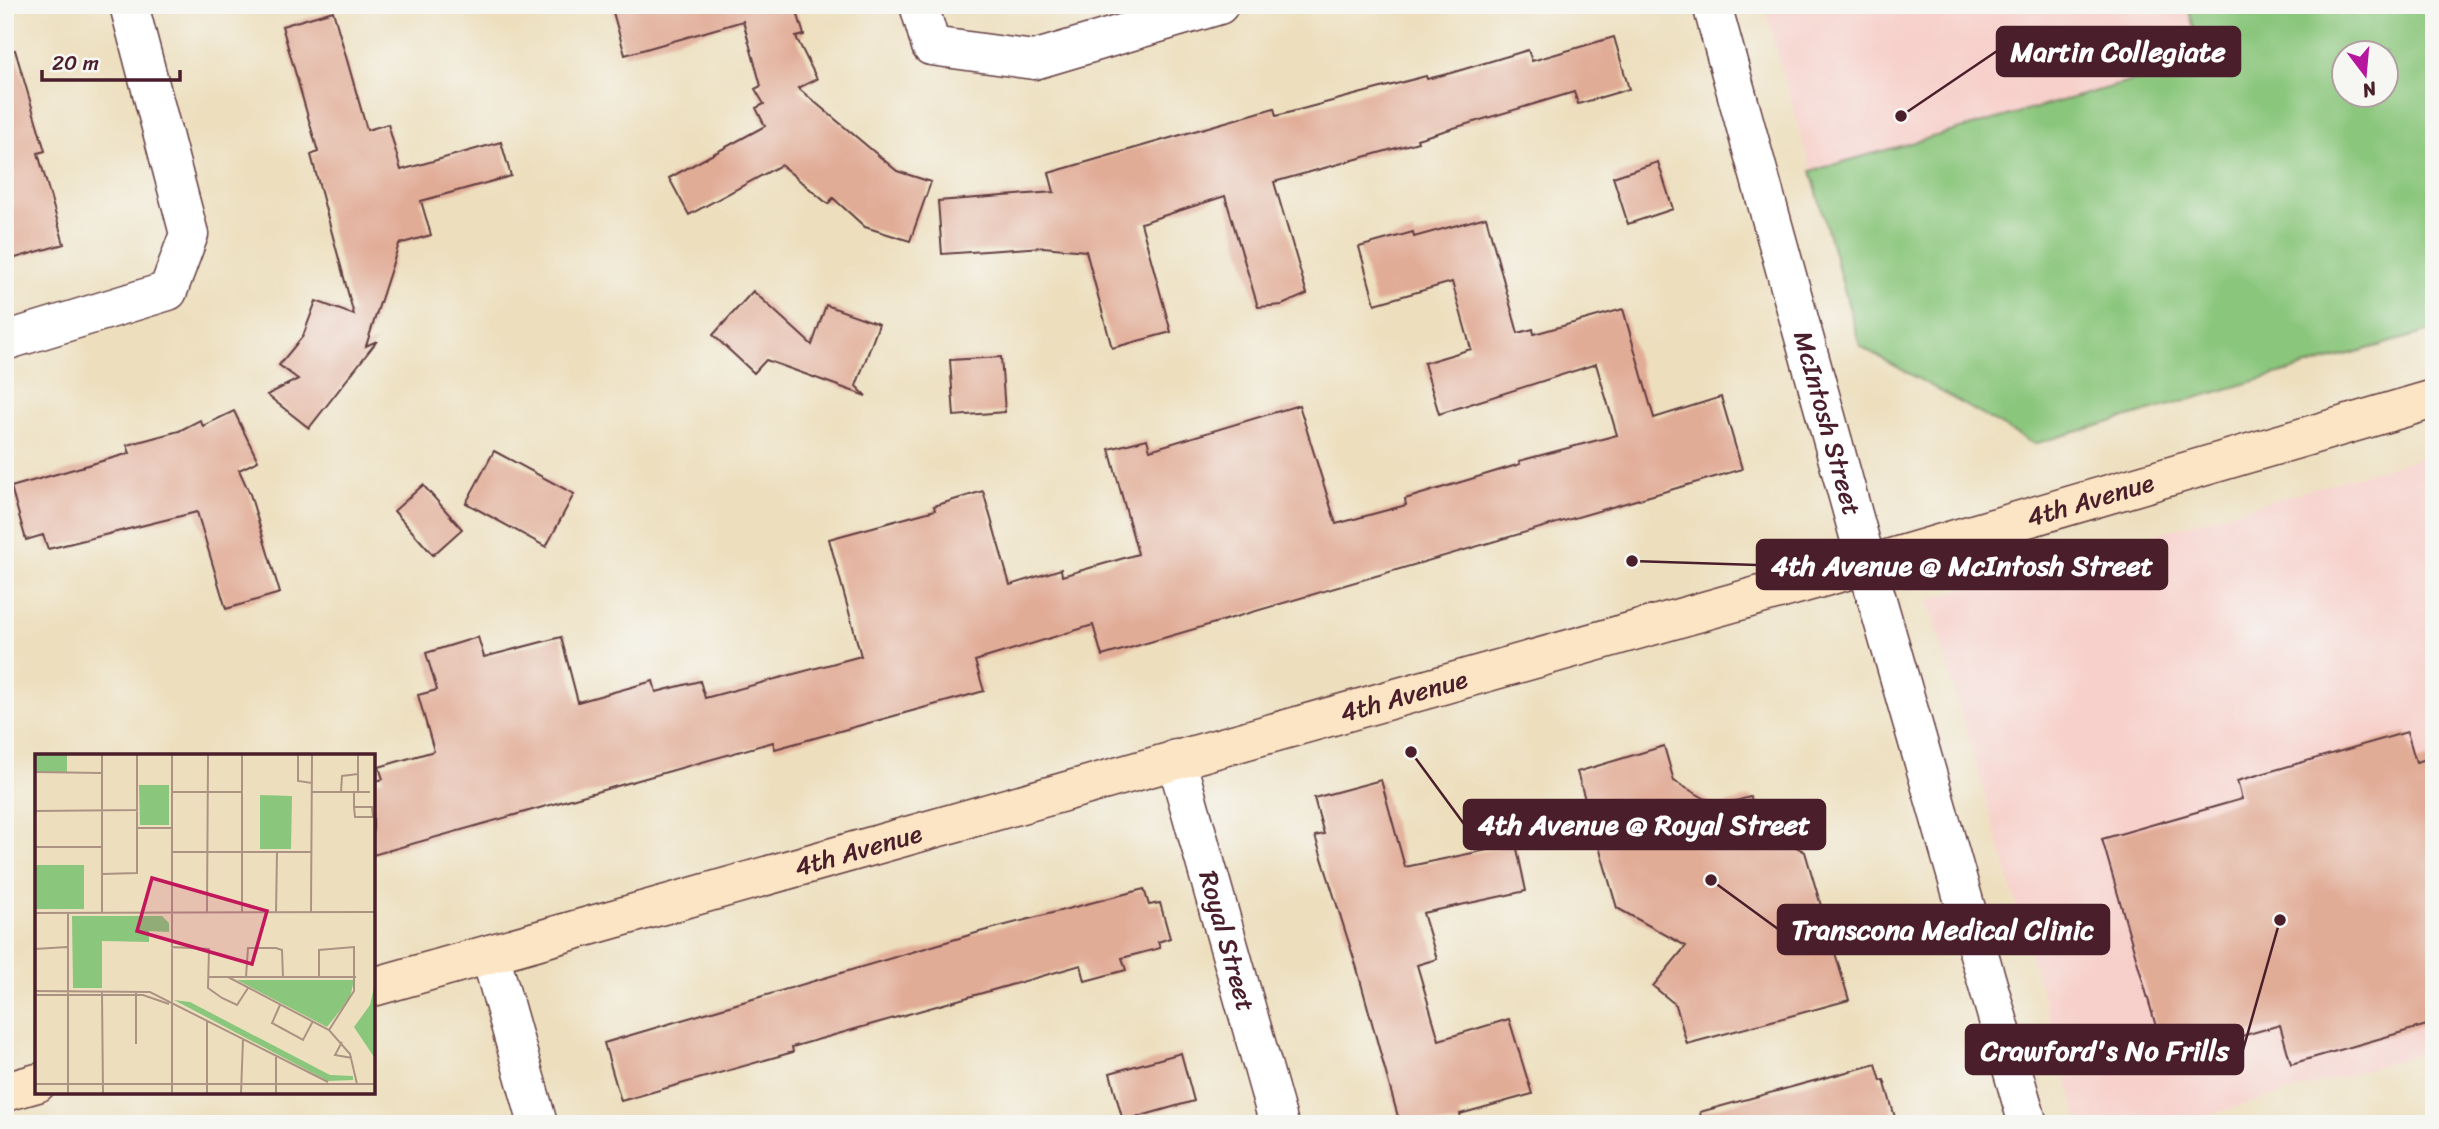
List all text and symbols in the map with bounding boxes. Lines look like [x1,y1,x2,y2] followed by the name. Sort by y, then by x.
[1997,27,2240,76] callout: Martin Collegiate
[2009,27,2226,76] text: Martin Collegiate
[42,38,180,82] scale bar
[2330,38,2400,108] north arrow
[52,44,99,82] text: 20 m
[2358,72,2381,108] text: N
[1780,325,1875,521] street label: McIntosh Street
[2021,459,2160,540] street label: 4th Avenue
[1757,540,2167,589] callout: 4th Avenue @ McIntosh Street
[1771,541,2154,590] text: 4th Avenue @ McIntosh Street
[1334,656,1473,736] street label: 4th Avenue
[35,754,374,1094] inset map
[1464,800,1825,849] callout: 4th Avenue @ Royal Street
[1478,800,1811,849] text: 4th Avenue @ Royal Street
[789,810,928,890] street label: 4th Avenue
[1186,865,1269,1017] street label: Royal Street
[1778,905,2109,954] callout: Transcona Medical Clinic
[1792,905,2094,954] text: Transcona Medical Clinic
[1966,1025,2243,1074] callout: Crawford's No Frills
[1980,1026,2230,1075] text: Crawford's No Frills

